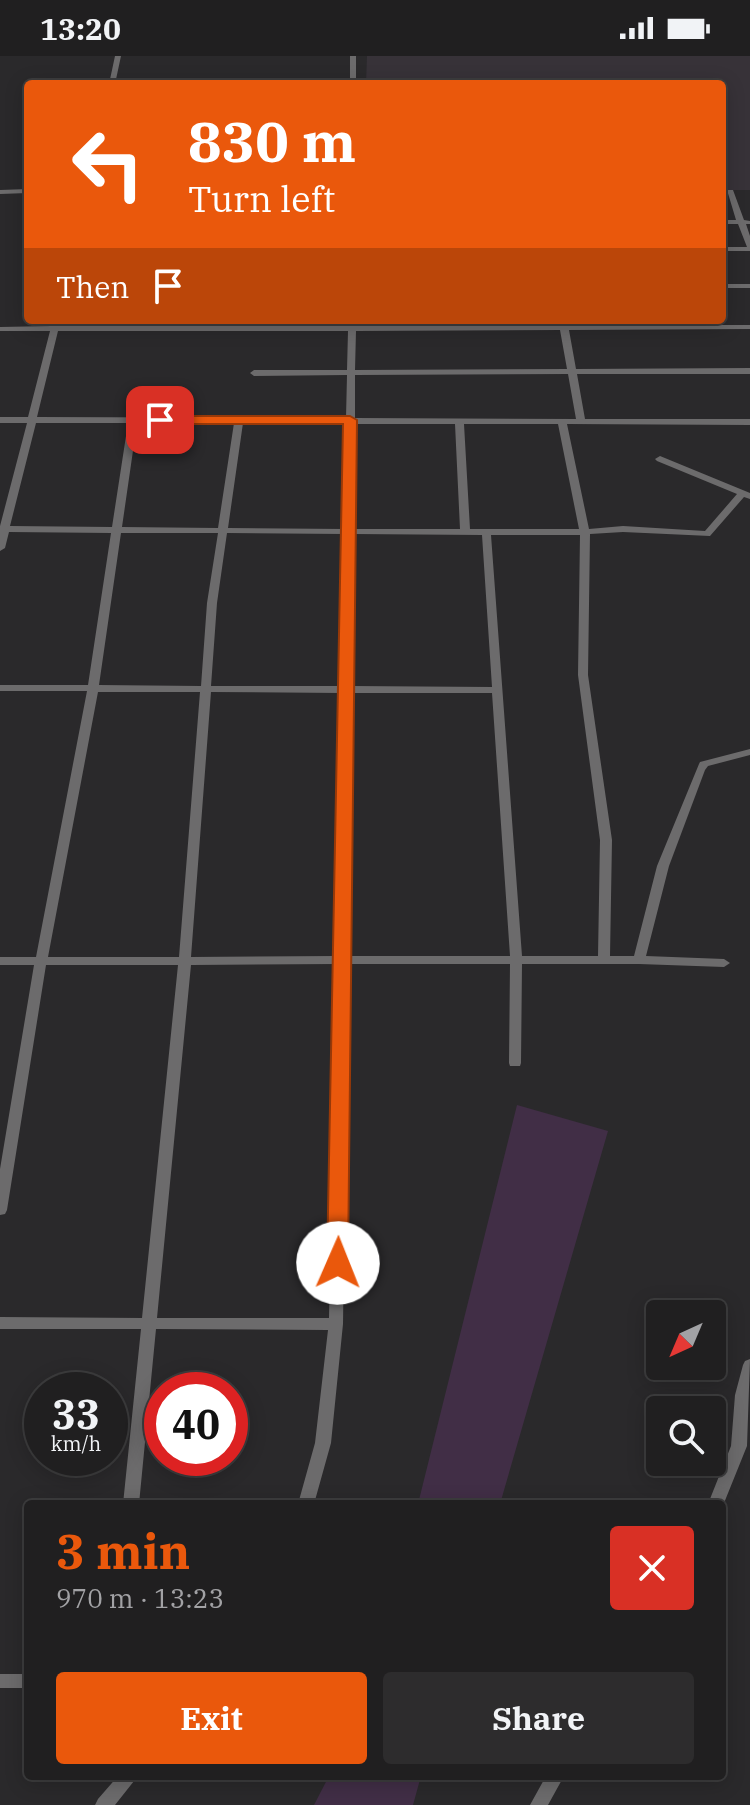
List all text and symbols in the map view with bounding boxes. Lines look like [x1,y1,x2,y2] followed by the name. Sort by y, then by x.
[40,9,121,48] text: 13:20
[188,105,356,177] text: 830 m
[56,112,160,216] icon: left
[188,175,335,222] text: Turn left
[146,264,190,308] icon: arrive
[56,267,130,306] text: Then
[126,386,194,454] pin
[138,398,182,442] icon: arrive
[296,1221,380,1305] position arrow
[646,1300,726,1380] north arrow
[646,1300,726,1476] map controls
[144,1372,248,1476] speed limit sign: 40
[52,1388,100,1440] text: 33
[646,1396,726,1476] button: search
[51,1430,101,1457] text: km/h
[56,1520,190,1582] text: 3 min
[610,1526,694,1610] button: close
[56,1581,224,1615] text: 970 m · 13:23
[56,1672,367,1764] button: Exit
[383,1672,694,1764] button: Share

